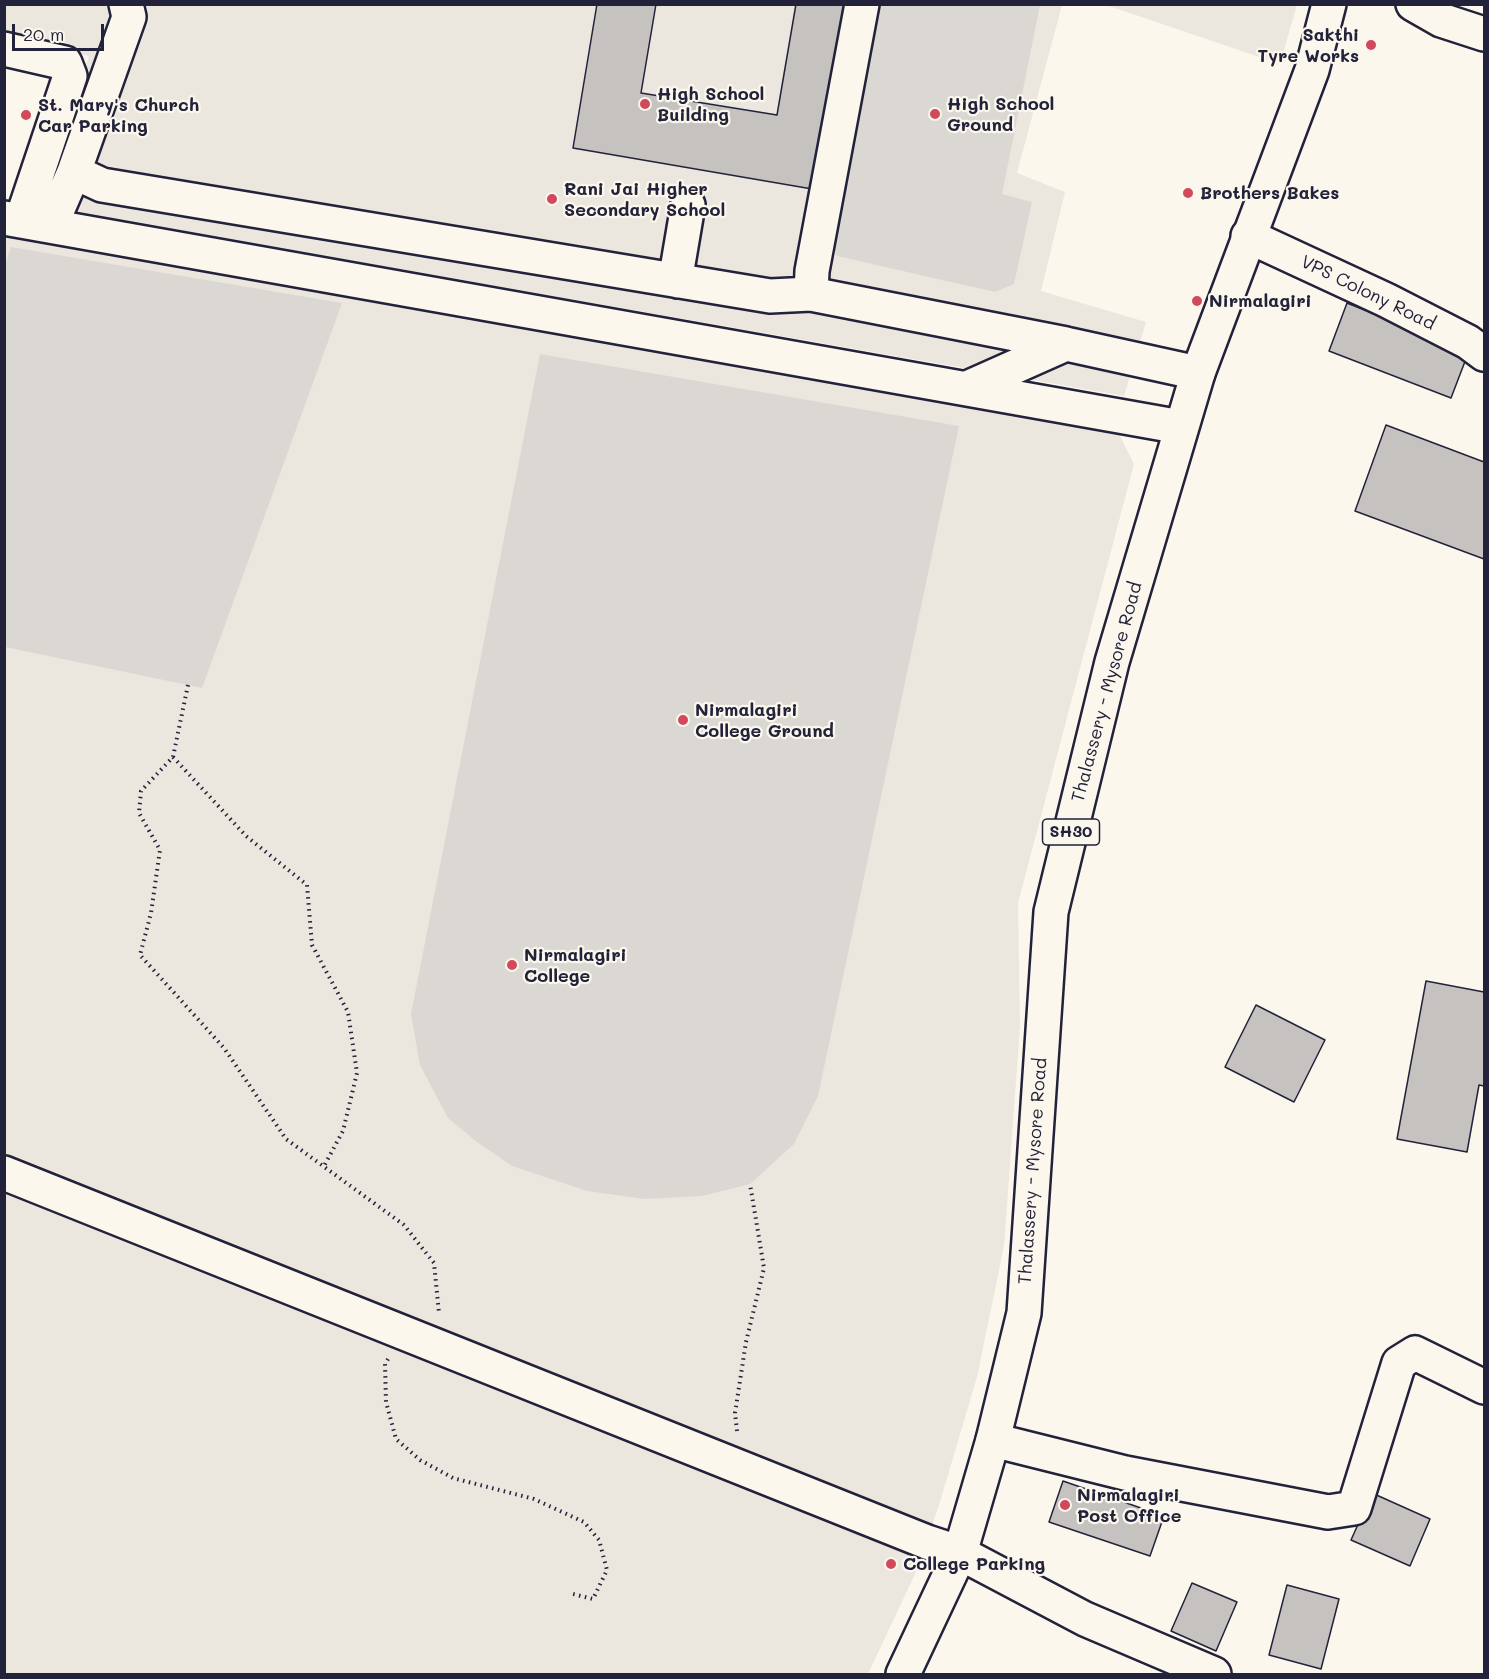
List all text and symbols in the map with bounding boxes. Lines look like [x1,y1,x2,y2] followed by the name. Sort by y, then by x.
[15,12,106,50] scale bar
[23,22,64,46] text: 20 m
[1258,24,1359,66] place label: Sakthi Tyre Works
[1364,38,1378,52] marker: Sakthi Tyre Works
[657,83,764,125] place label: High School Building
[947,93,1054,136] place label: High School Ground
[38,94,199,136] place label: St. Mary's Church Car Parking
[638,97,652,111] marker: High School Building
[928,107,942,121] marker: High School Ground
[19,108,33,122] marker: St. Mary's Church Car Parking
[564,178,725,220] place label: Rani Jai Higher Secondary School
[1200,182,1339,204] place label: Brothers Bakes
[1181,186,1195,200] marker: Brothers Bakes
[545,192,559,206] marker: Rani Jai Higher Secondary School
[1297,251,1439,335] street label: VPS Colony Road
[1209,290,1312,312] place label: Nirmalagiri
[1190,294,1204,308] marker: Nirmalagiri
[1067,579,1147,805] street label: Thalassery - Mysore Road
[695,699,834,742] place label: Nirmalagiri College Ground
[676,713,690,727] marker: Nirmalagiri College Ground
[1042,819,1100,845] road number: SH30
[524,944,627,986] place label: Nirmalagiri College
[505,958,519,972] marker: Nirmalagiri College
[1014,1057,1052,1285] street label: Thalassery - Mysore Road
[1077,1484,1181,1526] place label: Nirmalagiri Post Office
[1058,1498,1072,1512] marker: Nirmalagiri Post Office
[903,1553,1045,1575] place label: College Parking
[884,1557,898,1571] marker: College Parking

